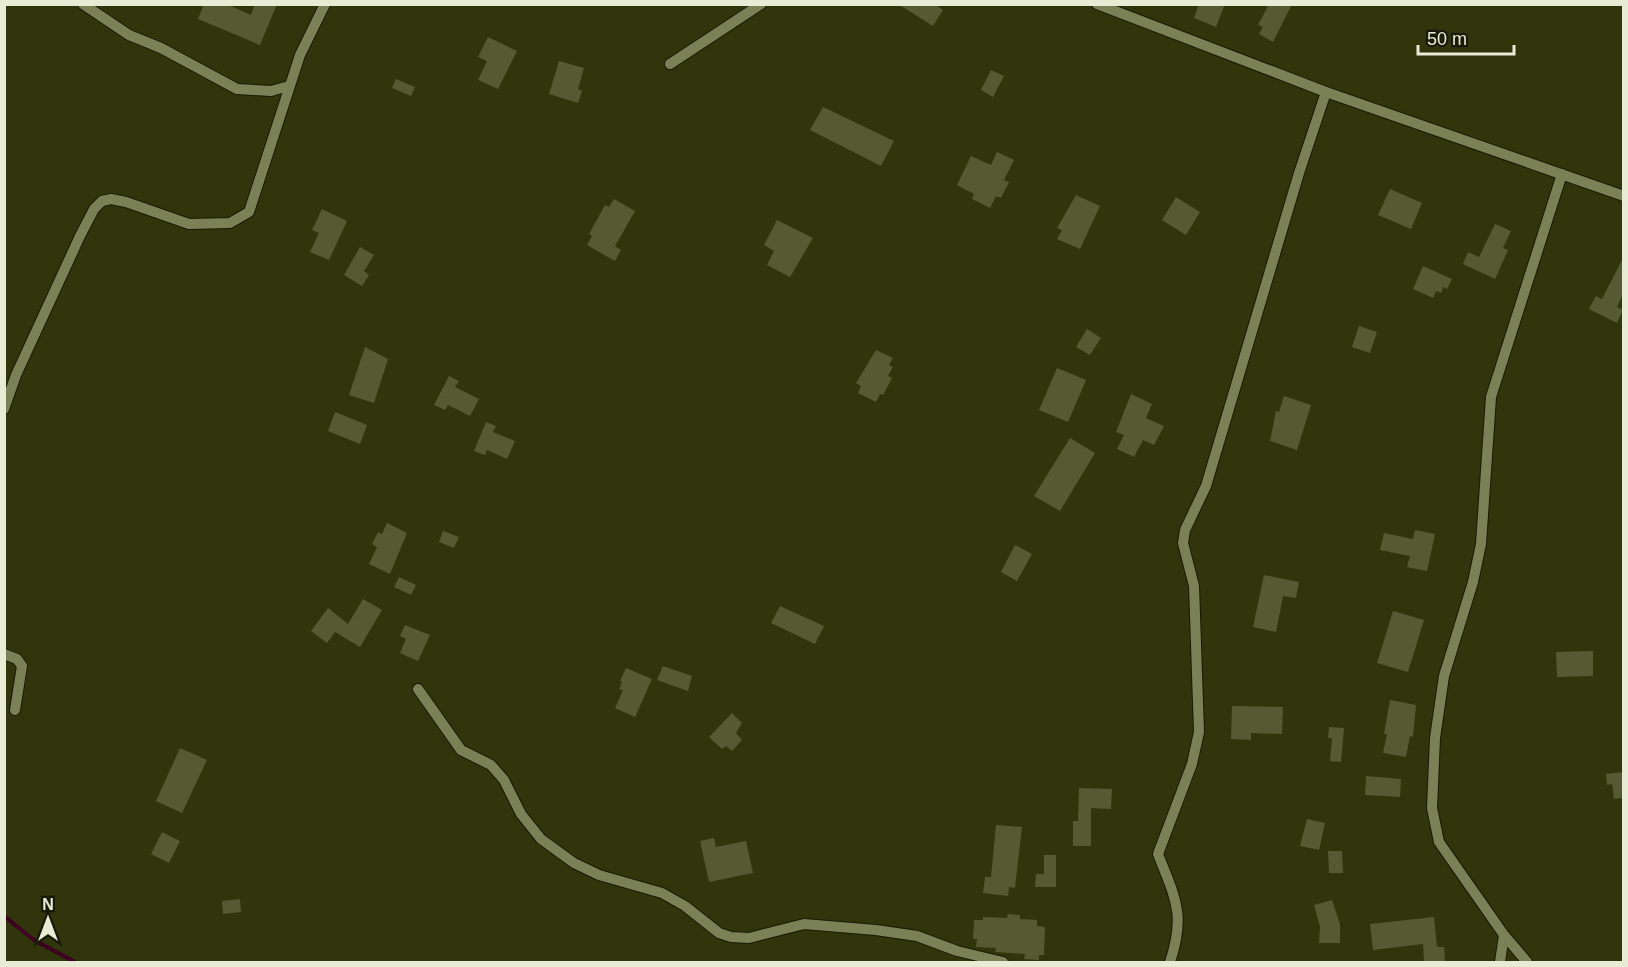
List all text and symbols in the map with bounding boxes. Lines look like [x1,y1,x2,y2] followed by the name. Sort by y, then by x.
[1418,18,1514,56] scale bar
[1427,29,1467,49] text: 50 m
[18,889,78,949] north arrow
[42,896,54,913] text: N

